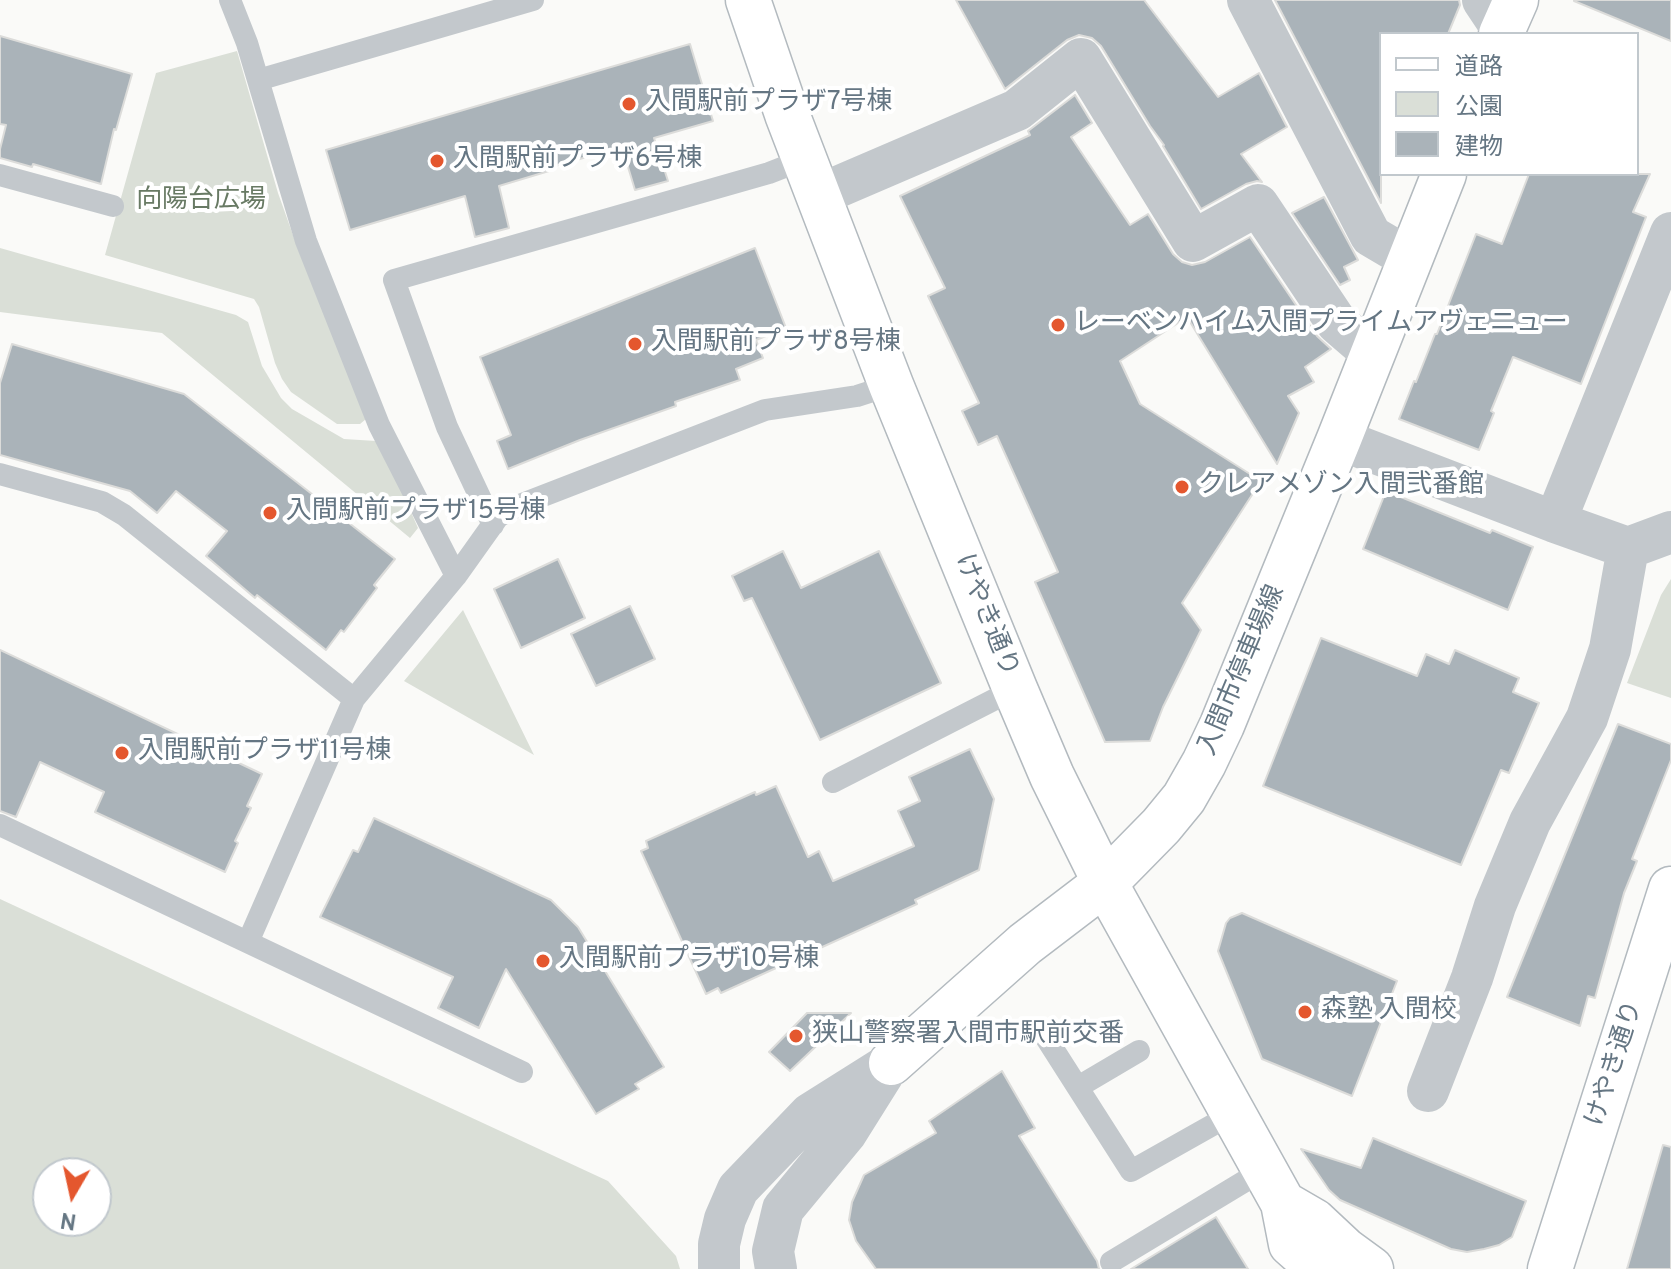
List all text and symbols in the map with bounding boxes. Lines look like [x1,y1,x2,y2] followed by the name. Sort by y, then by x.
[1379,32,1639,176] legend
[1455,53,1503,83] text: 道路
[645,88,893,120] place label: 入間駅前プラザ7号棟
[1455,93,1503,123] text: 公園
[620,95,638,113] marker: 入間駅前プラザ7号棟
[1455,133,1503,163] text: 建物
[453,145,703,177] place label: 入間駅前プラザ6号棟
[428,152,446,170] marker: 入間駅前プラザ6号棟
[136,186,266,218] park label: 向陽台広場
[1074,309,1568,341] place label: レーベンハイム入間プライムアヴェニュー
[1049,316,1067,334] marker: レーベンハイム入間プライムアヴェニュー
[651,328,901,360] place label: 入間駅前プラザ8号棟
[626,335,644,353] marker: 入間駅前プラザ8号棟
[1198,471,1484,503] place label: クレアメゾン入間弐番館
[1173,478,1191,496] marker: クレアメゾン入間弐番館
[286,497,546,529] place label: 入間駅前プラザ15号棟
[261,504,279,522] marker: 入間駅前プラザ15号棟
[946,550,1024,682] street label: けやき通り
[1193,581,1293,761] street label: 入間市停車場線
[138,737,391,769] place label: 入間駅前プラザ11号棟
[113,744,131,762] marker: 入間駅前プラザ11号棟
[559,945,819,977] place label: 入間駅前プラザ10号棟
[534,952,552,970] marker: 入間駅前プラザ10号棟
[1321,996,1457,1028] place label: 森塾 入間校
[1581,997,1651,1131] street label: けやき通り
[1296,1003,1314,1021] marker: 森塾 入間校
[812,1020,1124,1052] place label: 狭山警察署入間市駅前交番
[787,1027,805,1045] marker: 狭山警察署入間市駅前交番
[32,1157,112,1237] north arrow
[59,1205,78,1234] text: N

